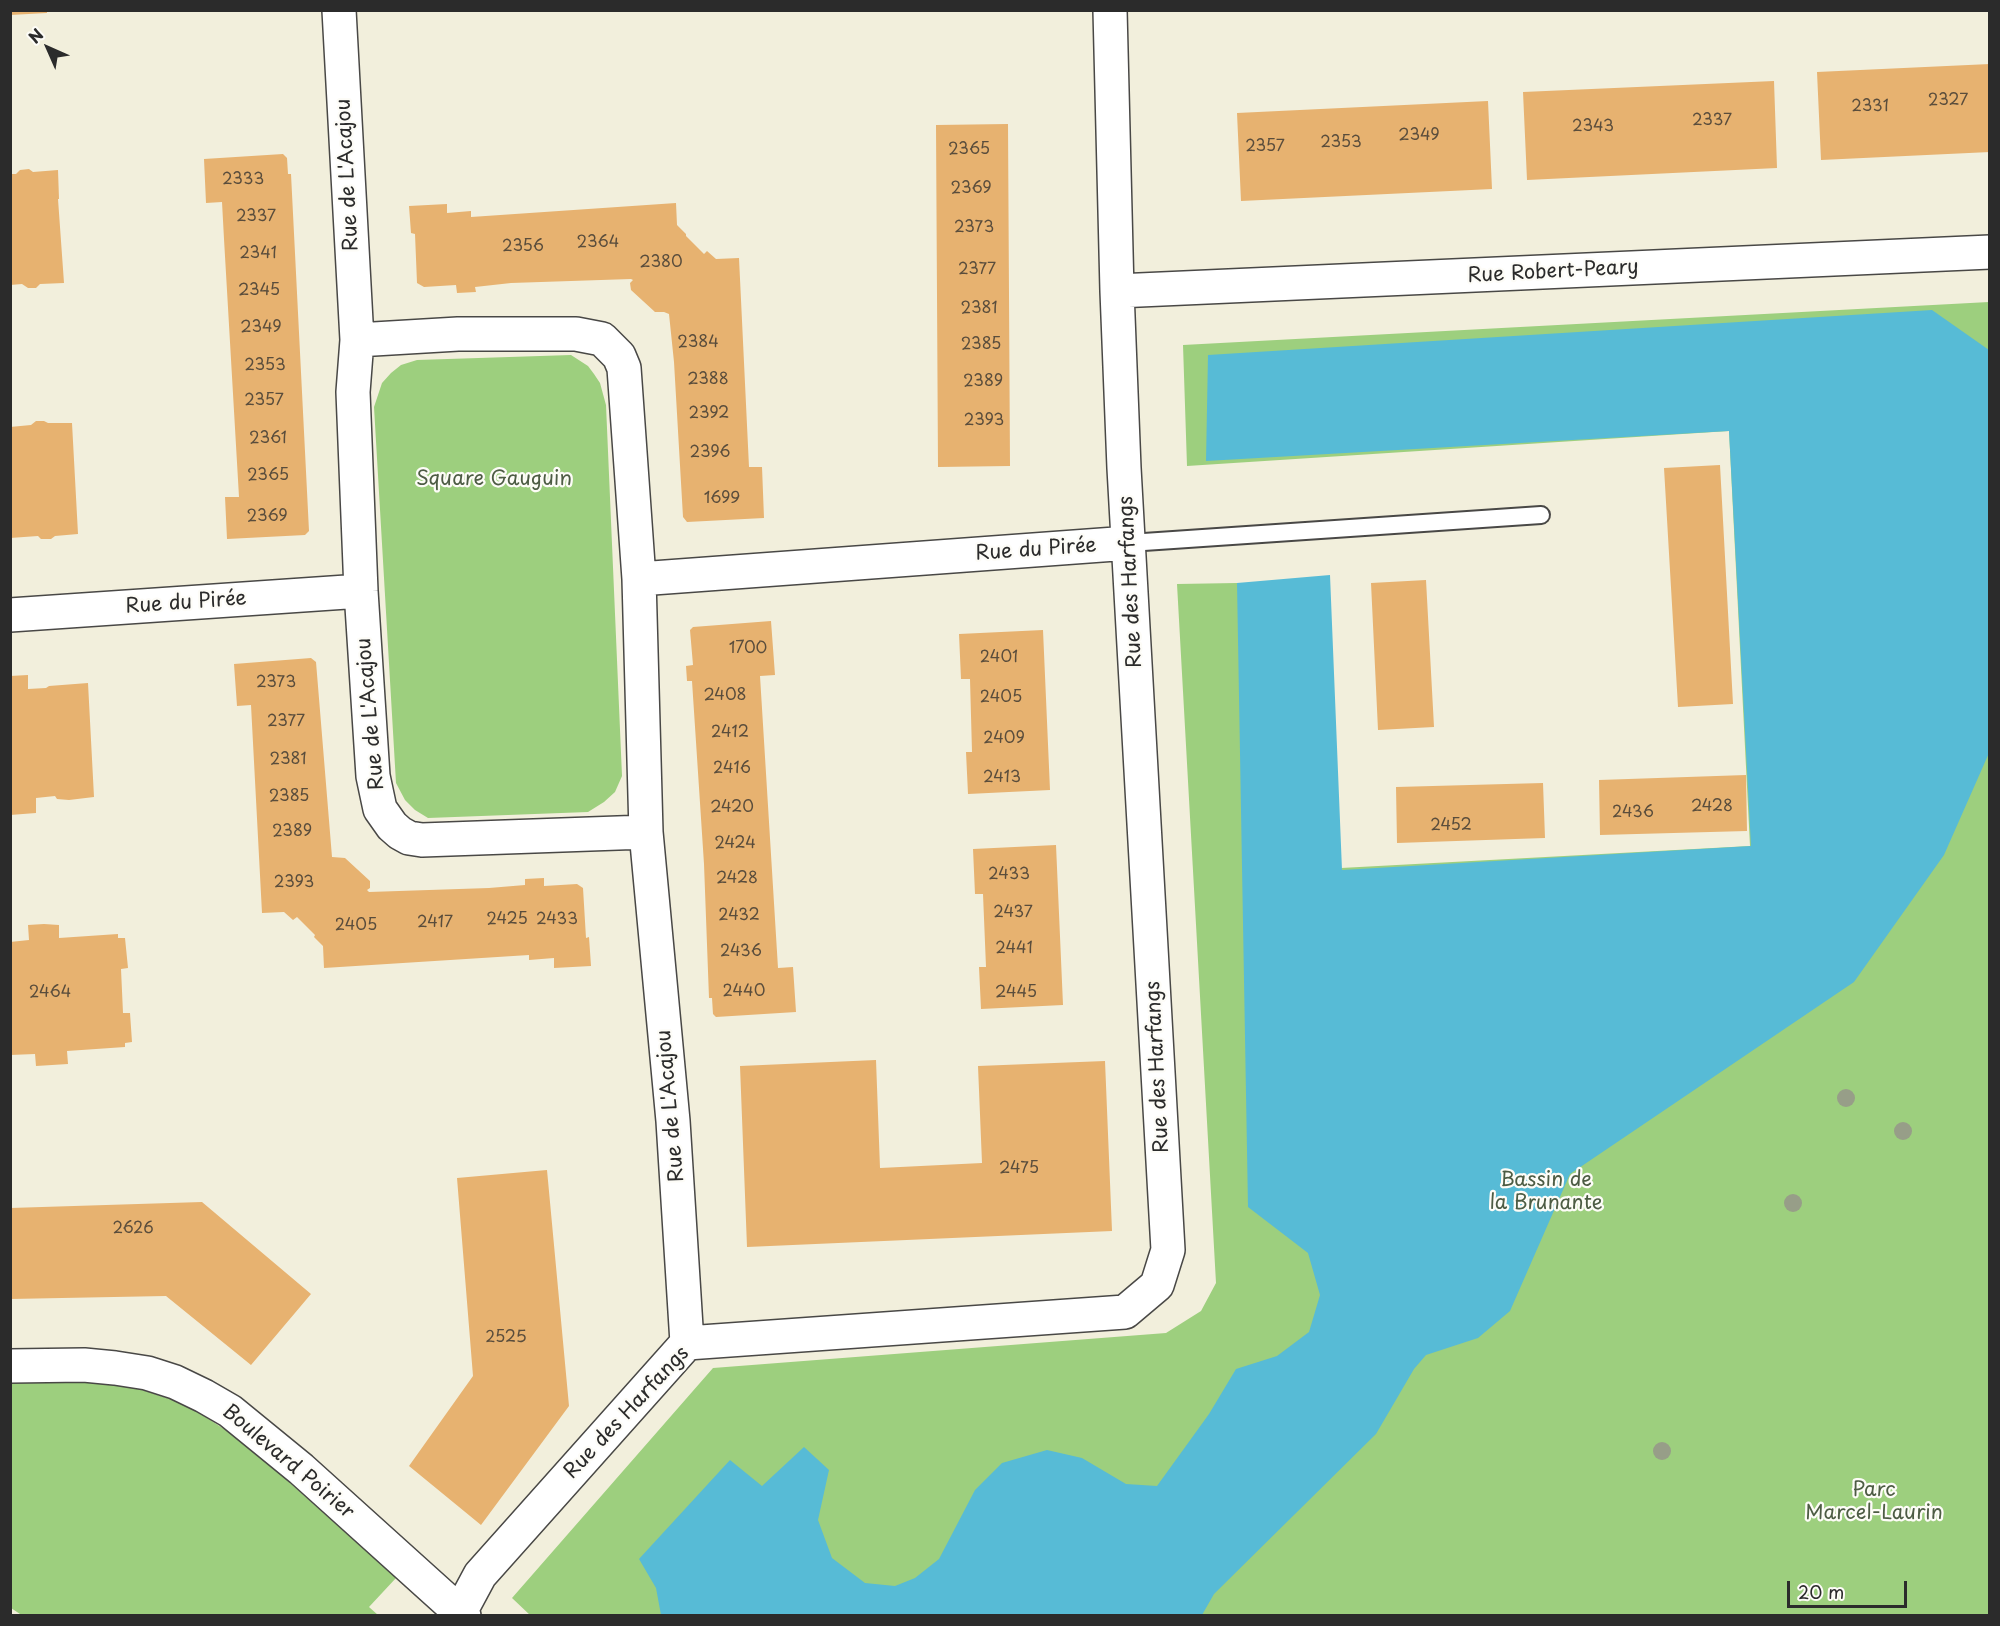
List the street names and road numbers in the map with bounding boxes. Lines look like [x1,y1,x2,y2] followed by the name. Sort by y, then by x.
[332,98,364,252] street label: Rue de L'Acajou
[1467,256,1639,288] street label: Rue Robert-Peary
[1115,495,1147,669] street label: Rue des Harfangs
[975,534,1097,566] street label: Rue du Pirée
[125,587,247,619] street label: Rue du Pirée
[352,637,390,791] street label: Rue de L'Acajou
[1142,980,1174,1154] street label: Rue des Harfangs
[652,1029,690,1183] street label: Rue de L'Acajou
[559,1342,695,1484] street label: Rue des Harfangs
[217,1400,359,1524] street label: Boulevard Poirier

